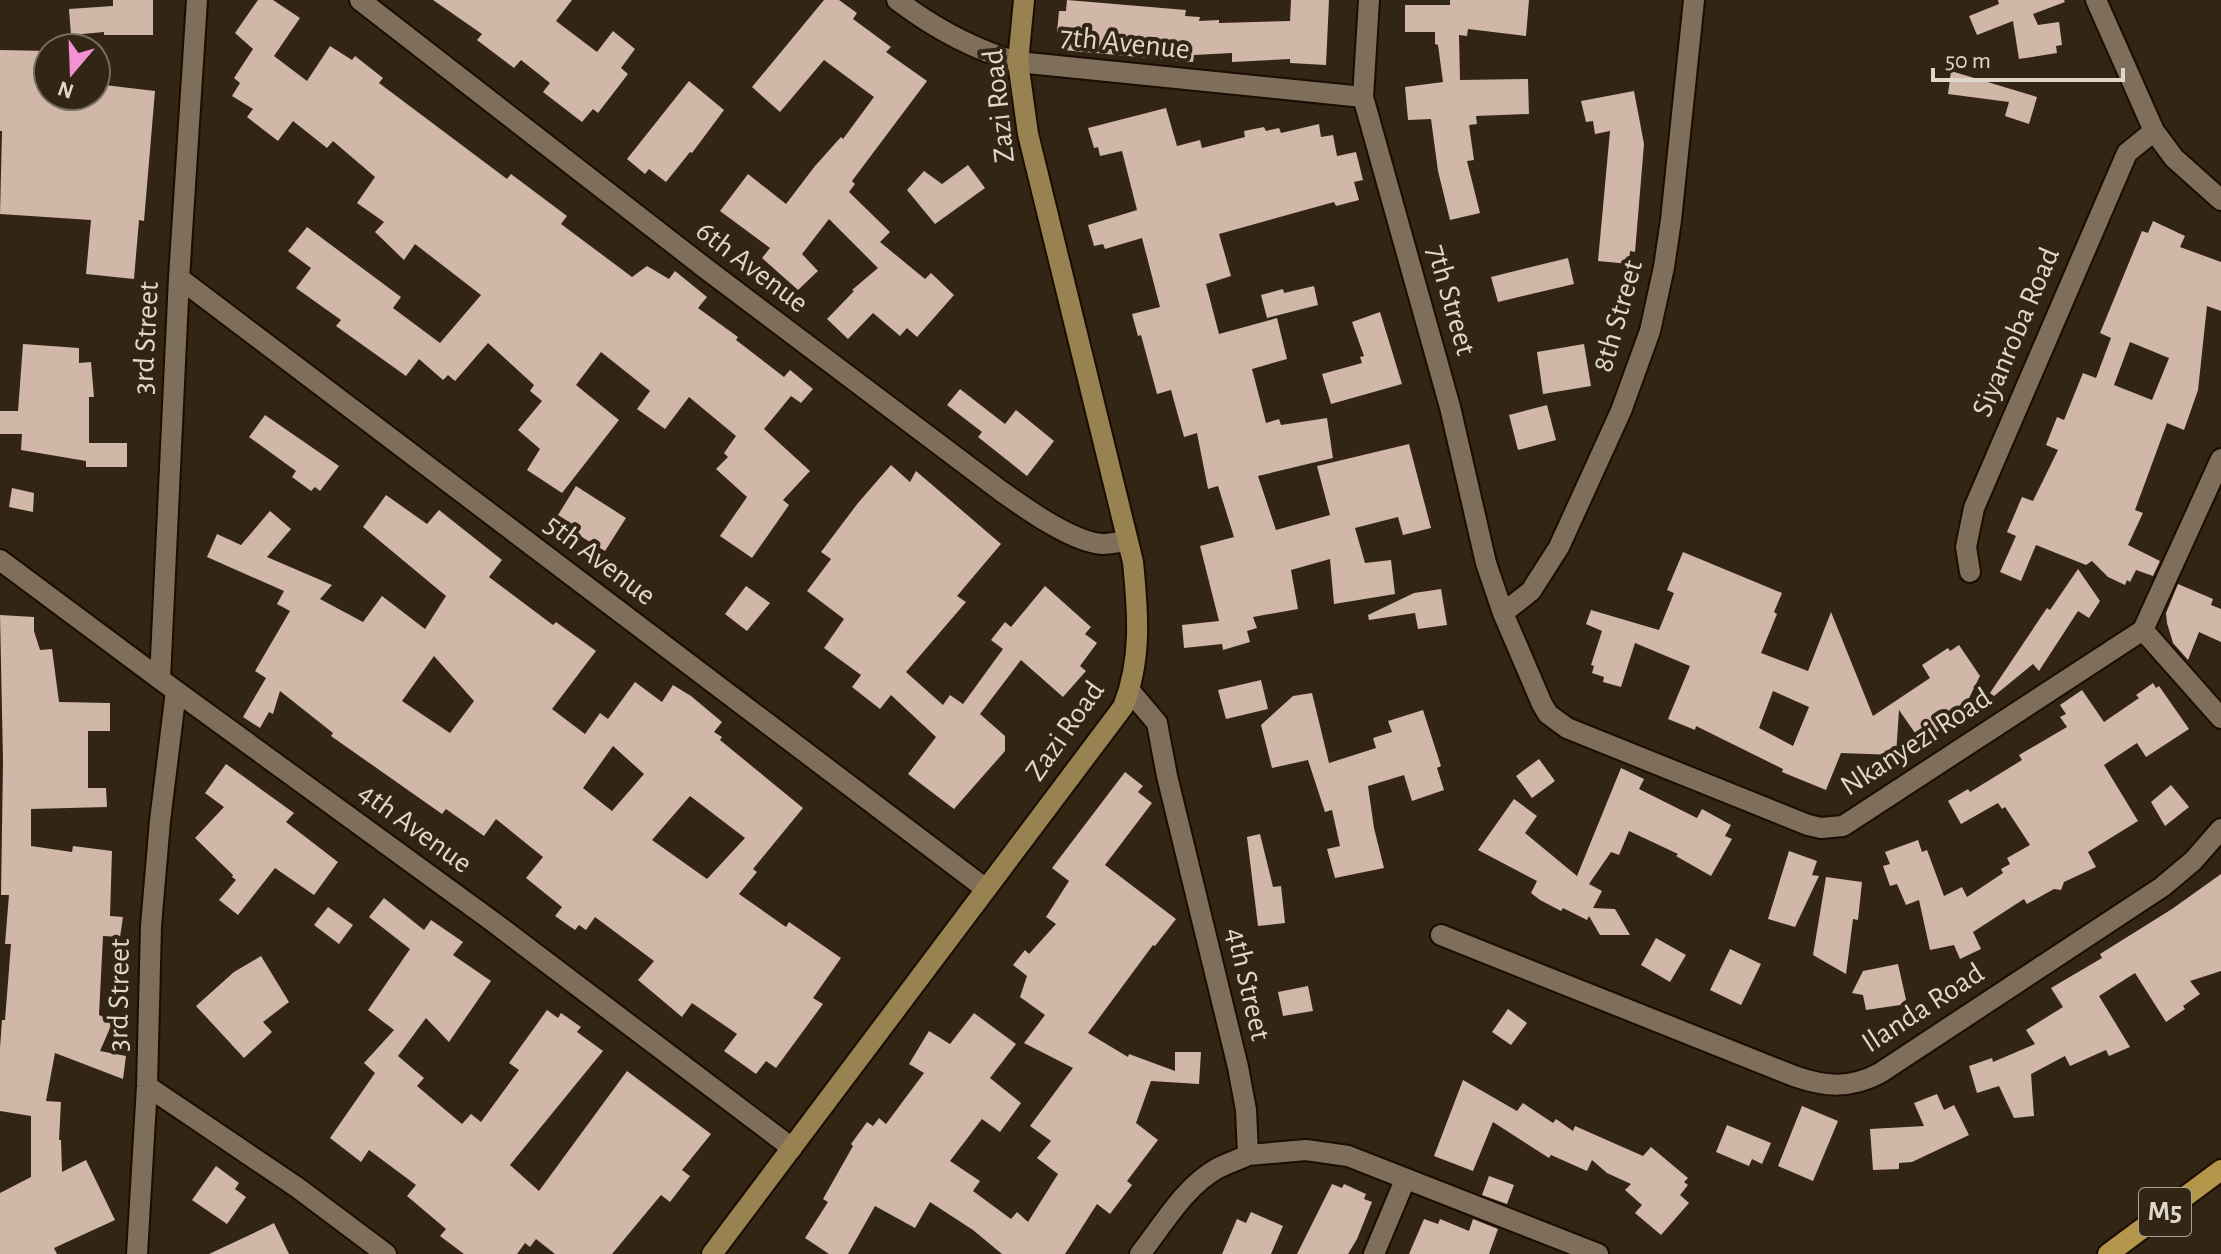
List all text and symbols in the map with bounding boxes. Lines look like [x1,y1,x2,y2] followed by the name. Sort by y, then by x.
[1059,21,1191,65] street label: 7th Avenue
[32,32,112,112] north arrow
[1933,32,2123,82] scale bar
[978,48,1020,164] street label: Zazi Road
[1945,49,1991,73] text: 50 m
[55,77,77,103] text: N
[690,215,814,319] street label: 6th Avenue
[1421,241,1481,359] street label: 7th Street
[1967,243,2065,421] street label: Siyanroba Road
[1588,256,1648,375] street label: 8th Street
[128,280,164,395] street label: 3rd Street
[539,509,661,611] street label: 5th Avenue
[1020,676,1110,786] street label: Zazi Road
[1836,682,1996,802] street label: Nkanyezi Road
[353,777,477,879] street label: 4th Avenue
[1220,925,1276,1044] street label: 4th Street
[103,938,135,1052] street label: 3rd Street
[1857,958,1989,1058] street label: Ilanda Road
[2139,1188,2191,1236] road number: M5

